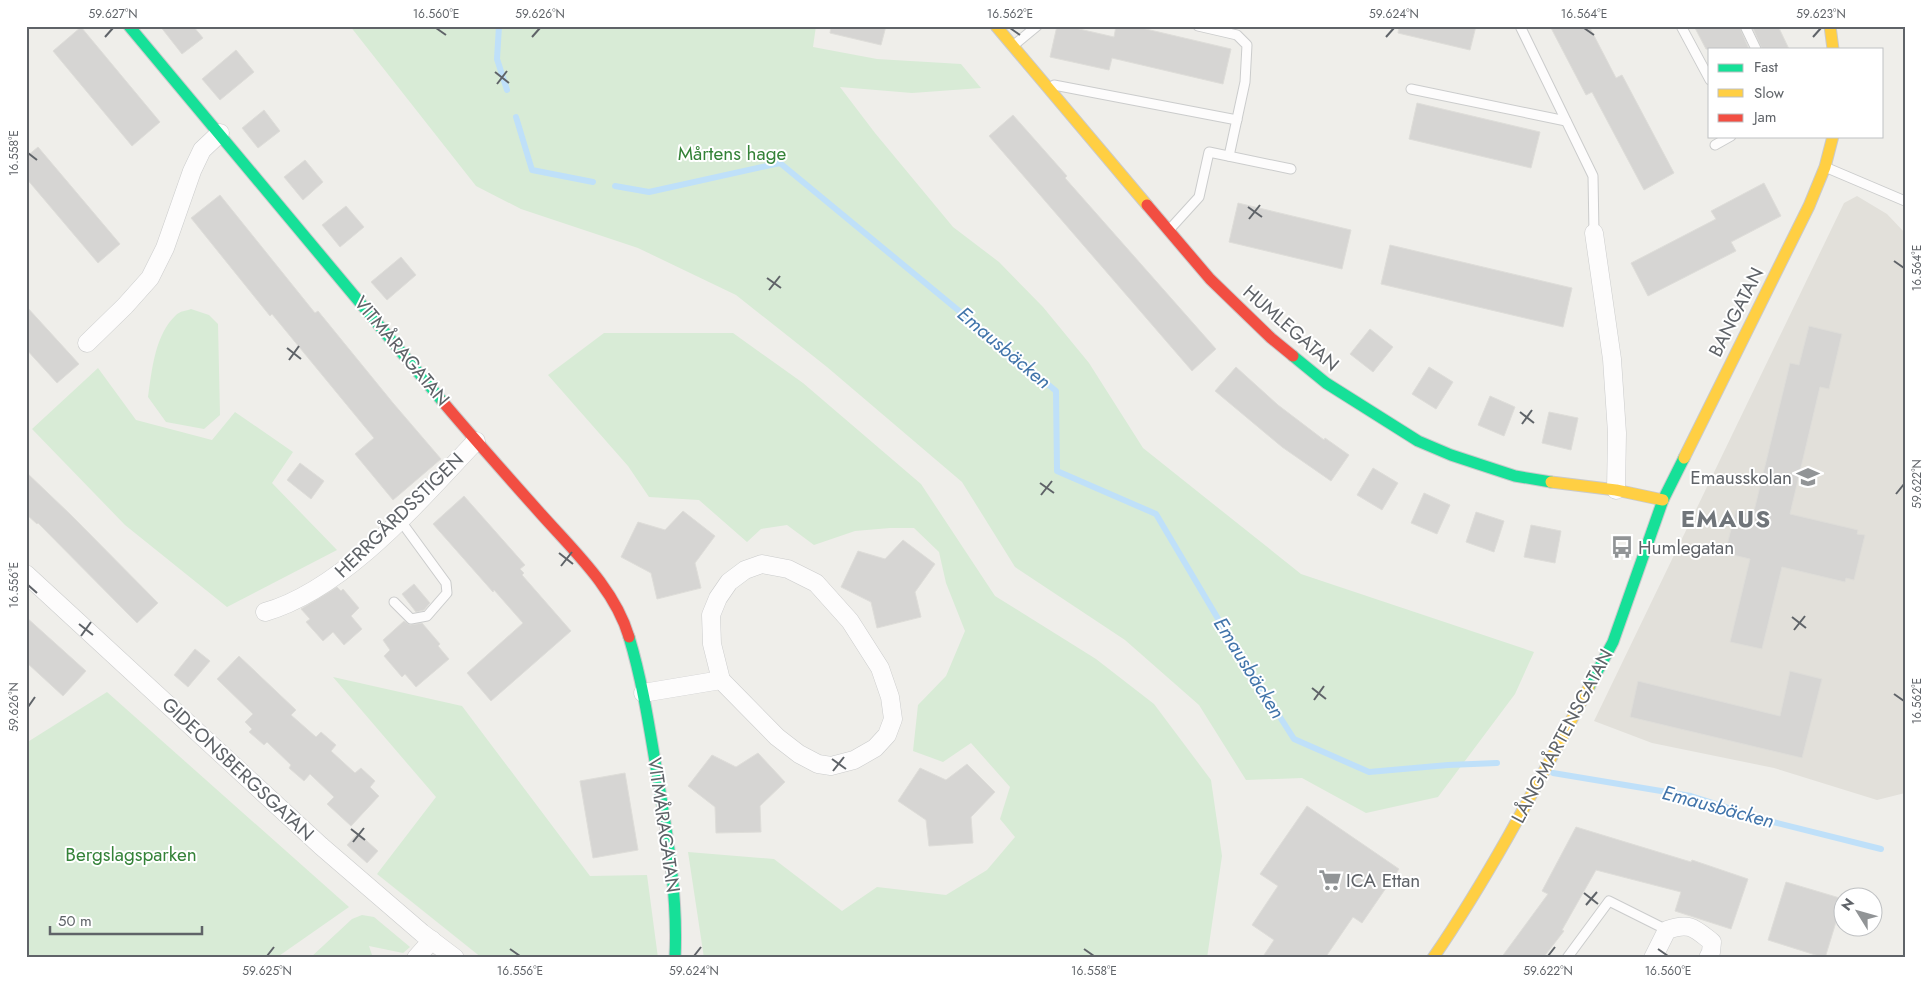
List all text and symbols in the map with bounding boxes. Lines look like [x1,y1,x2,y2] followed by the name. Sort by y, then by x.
[88,5,138,23] text: 59.627°N
[413,5,459,23] text: 16.560°E
[515,5,565,23] text: 59.626°N
[987,5,1033,23] text: 16.562°E
[1369,5,1419,23] text: 59.624°N
[1561,5,1607,23] text: 16.564°E
[1796,5,1846,23] text: 59.623°N
[1708,48,1884,138] legend
[1754,56,1778,78] text: Fast
[1754,82,1785,104] text: Slow
[1752,106,1777,128] text: Jam
[5,130,23,176] text: 16.558°E
[678,140,786,167] park label: Mårtens hage
[1908,245,1926,291] text: 16.564°E
[1702,263,1770,361] street label: BANGATAN
[1237,279,1345,377] street label: HUMLEGATAN
[348,290,456,412] street label: VITMÅRAGATAN
[951,300,1057,396] water label: Emausbäcken
[329,446,469,584] street label: HERRGÅRDSSTIGEN
[1908,459,1926,509] text: 59.622°N
[1690,464,1792,491] place label: Emausskolan
[1795,464,1821,490] school or university icon: Emausskolan
[1681,501,1771,536] district label: EMAUS
[1609,534,1635,560] bus stop icon: Humlegatan
[1638,534,1734,561] place label: Humlegatan
[5,562,23,608] text: 16.556°E
[1206,612,1292,724] water label: Emausbäcken
[1505,644,1619,828] street label: LÅNGMÅRTENSGATAN
[1908,678,1926,724] text: 16.562°E
[5,682,23,732] text: 59.626°N
[156,691,320,847] street label: GIDEONSBERGSGATAN
[641,756,687,894] street label: VITMÅRAGATAN
[1659,778,1777,836] water label: Emausbäcken
[65,841,197,868] park label: Bergslagsparken
[1317,867,1343,893] supermarket icon: ICA Ettan
[1346,867,1420,894] place label: ICA Ettan
[1834,886,1884,936] north arrow
[1836,894,1859,915] text: N
[50,904,202,936] scale bar
[58,910,92,932] text: 50 m
[242,962,292,980] text: 59.625°N
[497,962,543,980] text: 16.556°E
[669,962,719,980] text: 59.624°N
[1071,962,1117,980] text: 16.558°E
[1523,962,1573,980] text: 59.622°N
[1645,962,1691,980] text: 16.560°E

